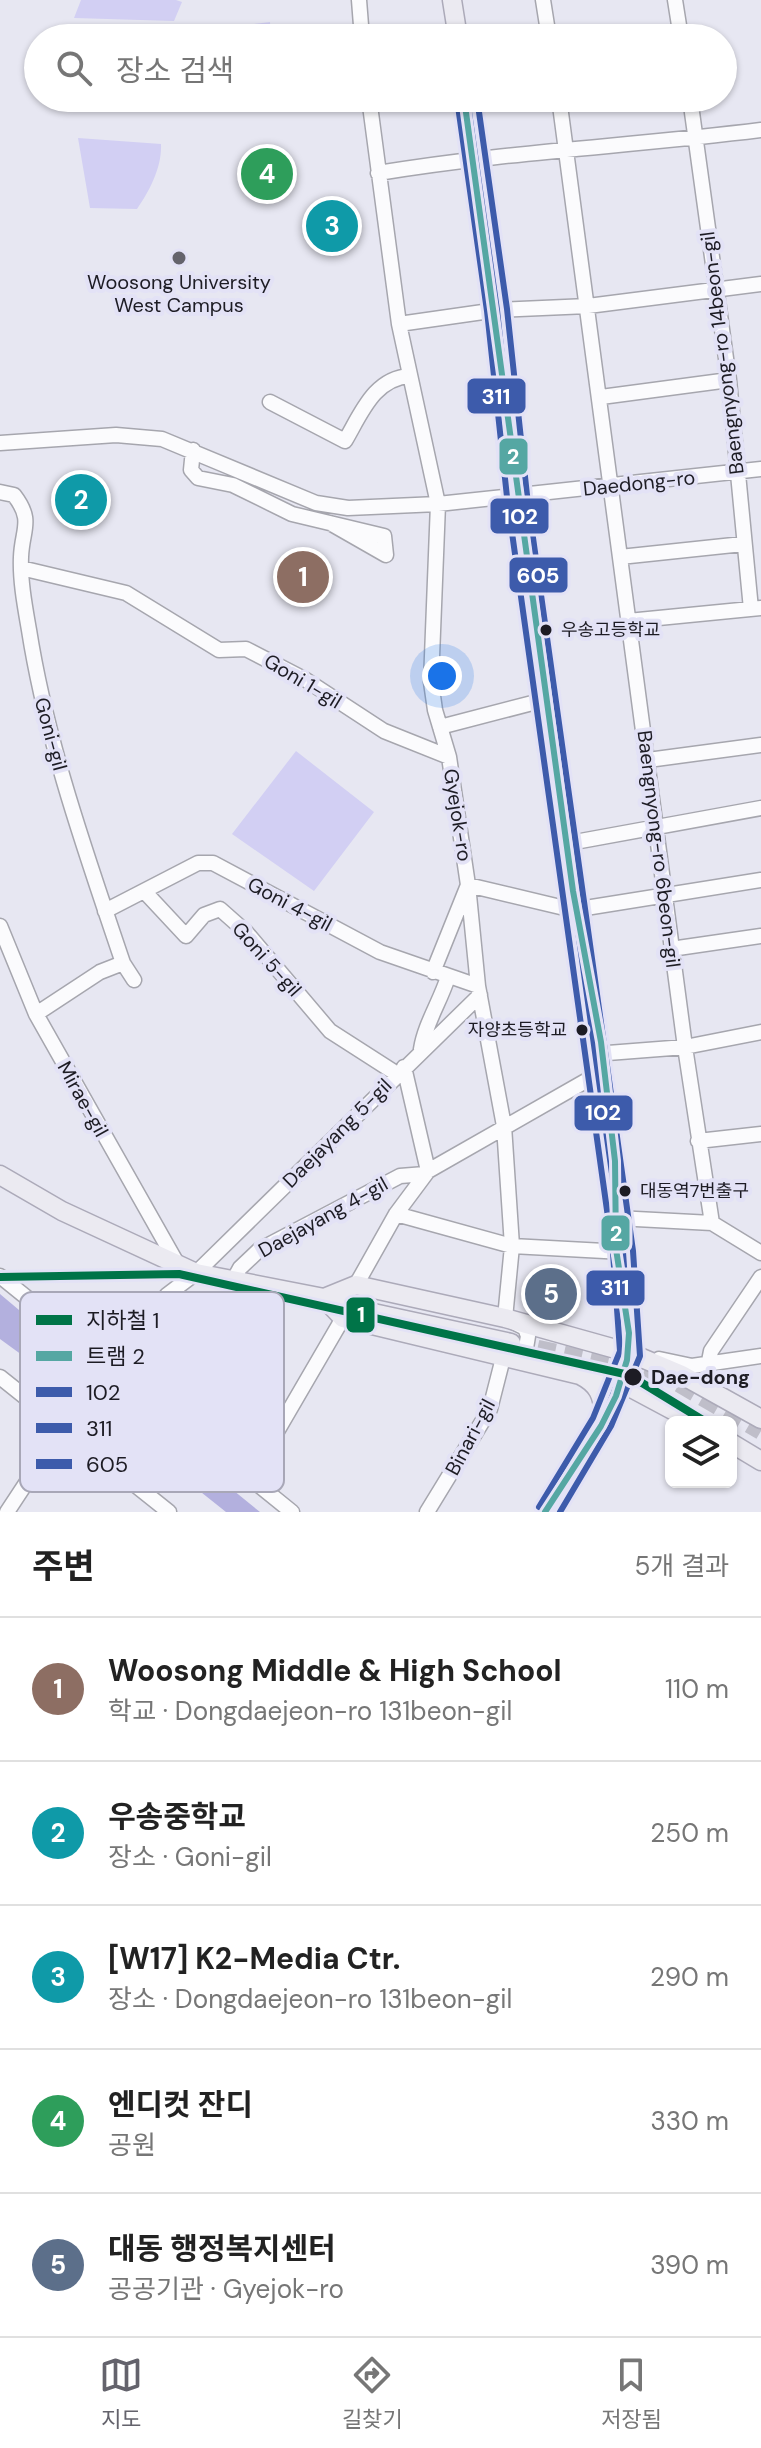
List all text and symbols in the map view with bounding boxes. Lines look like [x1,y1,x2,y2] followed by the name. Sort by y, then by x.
[24,24,737,112] search box
[52,46,96,90] icon: search
[116,51,234,90] text: 장소 검색
[241,144,293,204] pin: 4
[306,196,358,256] pin: 3
[694,230,750,476] street label: Baengnyong-ro 14beon-gil
[170,249,188,267] marker: Woosong University West Campus
[87,269,271,318] place label: Woosong University West Campus
[466,377,527,415] line badge: 311
[481,382,511,411] text: 311
[498,437,529,476] line badge: 2
[507,442,519,471] text: 2
[582,464,696,502] street label: Daedong-ro
[55,470,107,530] pin: 2
[489,497,550,535] line badge: 102
[502,502,538,531] text: 102
[277,547,329,607] pin: 1
[508,556,569,594] line badge: 605
[516,561,560,590] text: 605
[561,618,660,642] place label: 우송고등학교
[538,622,554,638] marker: 우송고등학교
[259,648,347,714] street label: Goni 1-gil
[422,656,462,696] your location
[29,695,73,773] street label: Goni-gil
[632,729,686,969] street label: Baengnyong-ro 6beon-gil
[438,767,478,863] street label: Gyejok-ro
[243,871,337,937] street label: Goni 4-gil
[227,916,307,1002] street label: Goni 5-gil
[468,1018,567,1042] place label: 자양초등학교
[574,1022,590,1038] marker: 자양초등학교
[52,1057,114,1141] street label: Mirae-gil
[277,1073,397,1193] street label: Daejayang 5-gil
[573,1094,634,1132] line badge: 102
[585,1098,621,1127] text: 102
[254,1171,392,1263] street label: Daejayang 4-gil
[640,1179,749,1203] place label: 대동역7번출구
[617,1183,633,1199] marker: 대동역7번출구
[600,1214,631,1252] line badge: 2
[610,1219,622,1248] text: 2
[525,1264,577,1324] pin: 5
[585,1269,646,1307] line badge: 311
[600,1273,630,1302] text: 311
[20,1292,284,1492] legend
[345,1296,376,1334] line badge: 1
[357,1300,365,1329] text: 1
[86,1306,159,1335] text: 지하철 1
[86,1342,145,1371] text: 트램 2
[651,1364,750,1390] place label: Dae-dong
[622,1366,644,1388] marker: Dae-dong
[86,1378,120,1407] text: 102
[439,1394,501,1480] street label: Binari-gil
[86,1414,112,1443] text: 311
[665,1416,737,1488] map controls
[665,1416,737,1488] button: layers
[86,1450,128,1479] text: 605
[32,1544,95,1589] text: 주변
[634,1549,729,1583] text: 5개 결과
[108,1651,562,1690] text: Woosong Middle & High School
[53,1672,63,1706] text: 1
[665,1672,729,1706] text: 110 m
[108,1694,512,1728] text: 학교 · Dongdaejeon-ro 131beon-gil
[108,1797,246,1836] text: 우송중학교
[50,1816,66,1850] text: 2
[650,1816,729,1850] text: 250 m
[108,1840,272,1874] text: 장소 · Goni-gil
[108,1939,400,1978] text: [W17] K2-Media Ctr.
[50,1960,66,1994] text: 3
[650,1960,729,1994] text: 290 m
[108,1982,512,2016] text: 장소 · Dongdaejeon-ro 131beon-gil
[108,2085,253,2124] text: 엔디컷 잔디
[50,2104,66,2138] text: 4
[650,2104,729,2138] text: 330 m
[108,2128,156,2162] text: 공원
[108,2229,336,2268] text: 대동 행정복지센터
[50,2248,66,2282] text: 5
[650,2248,729,2282] text: 390 m
[108,2272,344,2306] text: 공공기관 · Gyejok-ro
[99,2353,143,2434] tab: 지도
[342,2353,402,2434] tab: 길찾기
[601,2353,662,2434] tab: 저장됨

